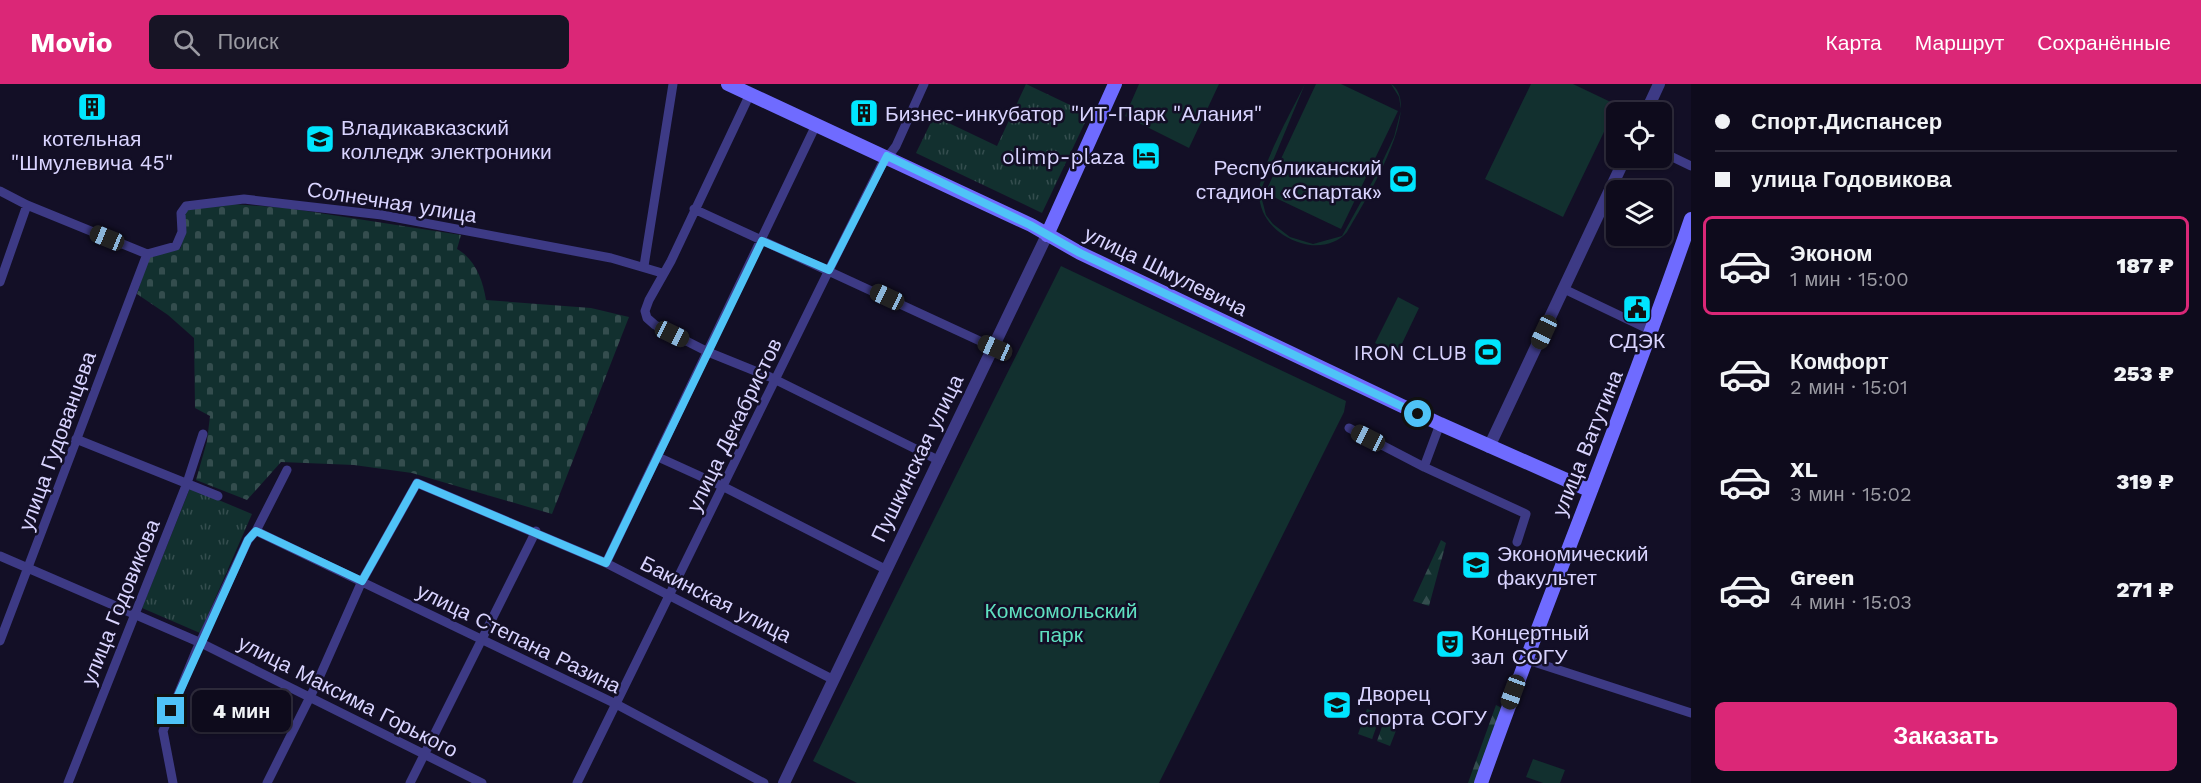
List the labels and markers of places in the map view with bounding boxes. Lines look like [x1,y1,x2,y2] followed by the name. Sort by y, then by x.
[76,91,108,123] building icon: котельная "Шмулевича 45"
[848,97,880,129] building icon: Бизнес-инкубатор "ИТ-Парк "Алания"
[885,101,1262,126] place label: Бизнес-инкубатор "ИТ-Парк "Алания"
[341,115,552,164] place label: Владикавказский колледж электроники
[304,123,336,155] school or university icon: Владикавказский колледж электроники
[11,126,173,175] place label: котельная "Шмулевича 45"
[1130,140,1162,172] hotel icon: olimp-plaza
[1002,144,1125,169] place label: olimp-plaza
[1196,155,1382,204] place label: Республиканский стадион «Спартак»
[1387,163,1419,195] sports icon: Республиканский стадион «Спартак»
[1621,293,1653,325] public building icon: СДЭК
[1609,328,1666,353] place label: СДЭК
[1472,336,1504,368] sports icon: IRON CLUB
[1353,340,1467,365] place label: IRON CLUB
[1497,541,1648,590] place label: Экономический факультет
[1460,549,1492,581] school or university icon: Экономический факультет
[1471,620,1589,669] place label: Концертный зал СОГУ
[1434,628,1466,660] theatre icon: Концертный зал СОГУ
[1358,681,1487,730] place label: Дворец спорта СОГУ
[1321,689,1353,721] school or university icon: Дворец спорта СОГУ

